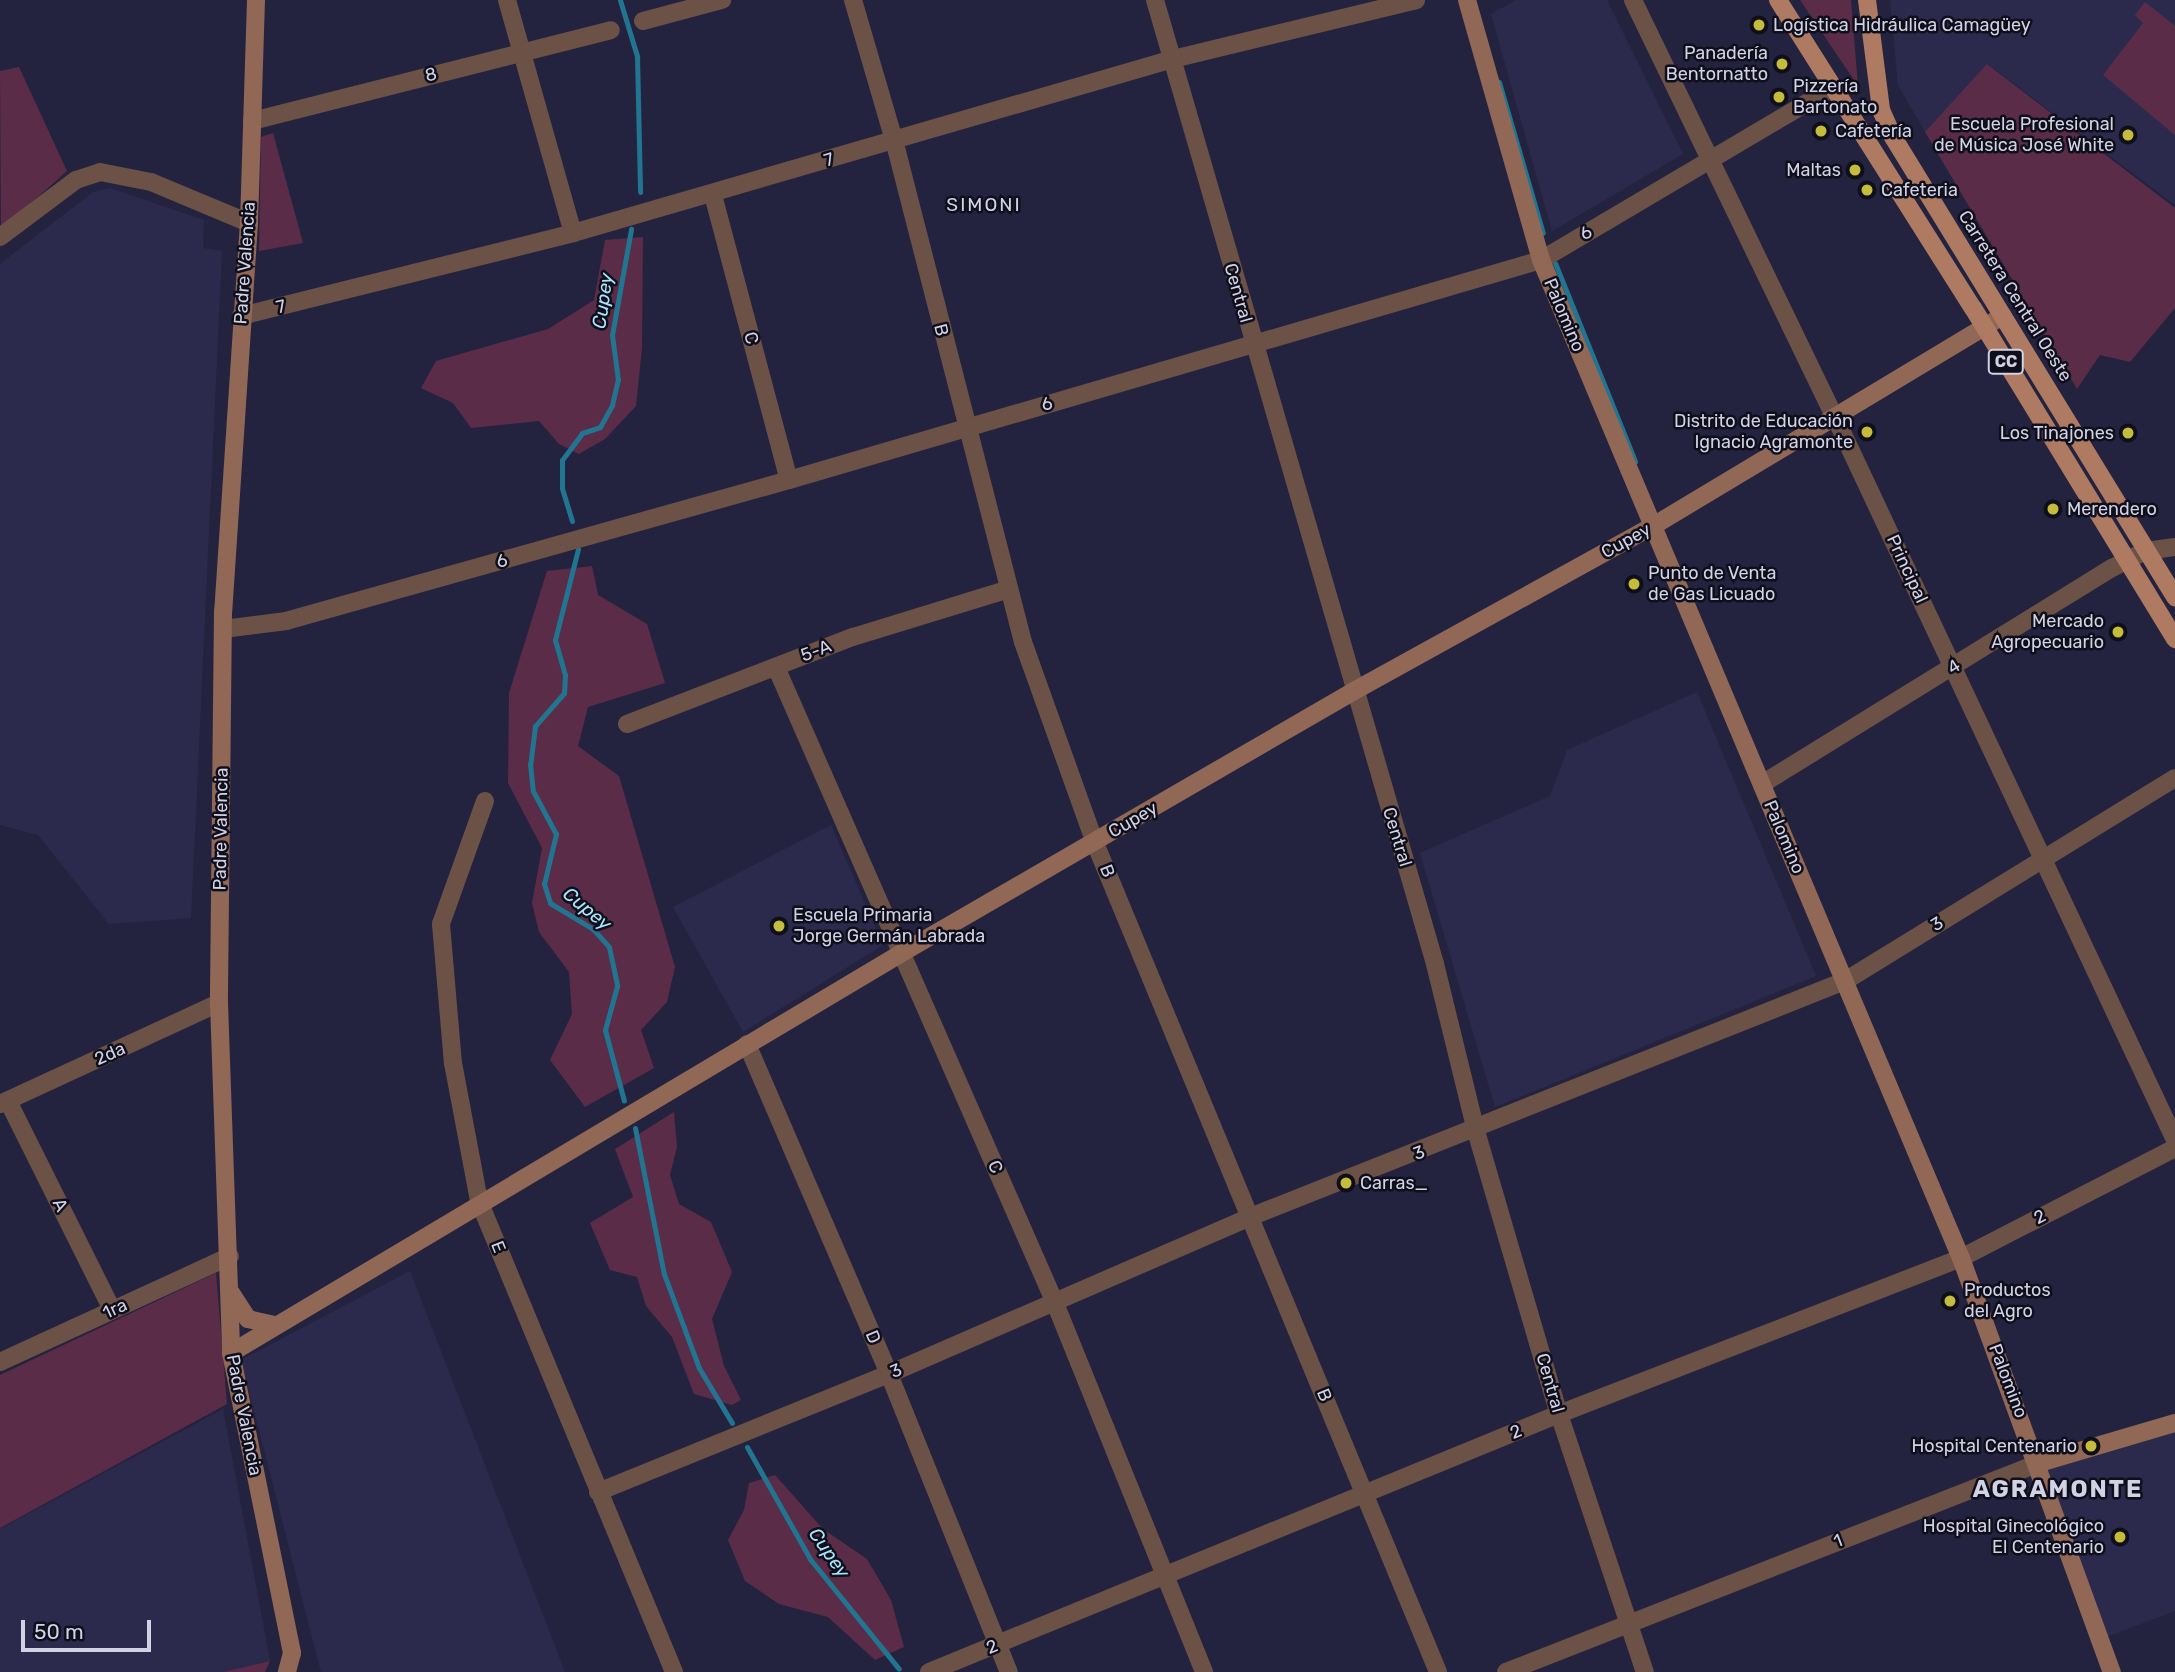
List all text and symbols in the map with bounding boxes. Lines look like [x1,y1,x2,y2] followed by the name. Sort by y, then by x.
[1773,14,2031,36] place label: Logística Hidráulica Camagüey
[1751,17,1767,33] marker: Logística Hidráulica Camagüey
[1666,43,1768,86] place label: Panadería Bentornatto
[1774,56,1790,72] marker: Panadería Bentornatto
[423,63,439,87] street label: 8
[1793,76,1877,119] place label: Pizzería Bartonato
[1771,89,1787,105] marker: Pizzería Bartonato
[1934,114,2114,156] place label: Escuela Profesional de Música José White
[1835,120,1912,142] place label: Cafetería
[1813,123,1829,139] marker: Cafetería
[2120,127,2136,143] marker: Escuela Profesional de Música José White
[821,148,837,172] street label: 7
[1786,159,1841,181] place label: Maltas
[1847,162,1863,178] marker: Maltas
[1881,179,1958,201] place label: Cafeteria
[1859,182,1875,198] marker: Cafeteria
[947,194,1021,216] district label: SIMONI
[230,201,260,325] street label: Padre Valencia
[1954,207,2076,385] street label: Carretera Central Oeste
[1576,221,1596,245] street label: 6
[1219,261,1257,325] street label: Central
[588,272,618,330] water label: Cupey
[1539,275,1589,355] street label: Palomino
[274,295,288,319] street label: 7
[929,322,953,338] street label: B
[739,329,763,347] street label: C
[1987,350,2025,374] road number: CC
[1039,392,1055,416] street label: 6
[1674,411,1853,453] place label: Distrito de Educación Ignacio Agramonte
[1999,422,2114,444] place label: Los Tinajones
[1859,424,1875,440] marker: Distrito de Educación Ignacio Agramonte
[2120,425,2136,441] marker: Los Tinajones
[2067,498,2157,520] place label: Merendero
[2045,501,2061,517] marker: Merendero
[1597,519,1655,563] street label: Cupey
[1882,531,1932,607] street label: Principal
[494,549,510,573] street label: 6
[1648,563,1777,606] place label: Punto de Venta de Gas Licuado
[1626,576,1642,592] marker: Punto de Venta de Gas Licuado
[1991,611,2104,654] place label: Mercado Agropecuario
[2110,624,2126,640] marker: Mercado Agropecuario
[798,635,834,667] street label: 5-A
[1944,655,1964,679] street label: 4
[209,767,233,891] street label: Padre Valencia
[1105,797,1161,843] street label: Cupey
[1759,797,1809,877] street label: Palomino
[1378,805,1416,869] street label: Central
[1095,861,1119,881] street label: B
[558,883,616,935] water label: Cupey
[793,905,985,948] place label: Escuela Primaria Jorge Germán Labrada
[1927,912,1947,936] street label: 3
[771,918,787,934] marker: Escuela Primaria Jorge Germán Labrada
[91,1038,129,1070] street label: 2da
[1410,1141,1428,1165] street label: 3
[983,1157,1007,1177] street label: C
[1360,1172,1428,1194] place label: Carras_
[1338,1175,1354,1191] marker: Carras_
[48,1195,72,1215] street label: A
[2030,1205,2050,1229] street label: 2
[486,1238,510,1256] street label: E
[1964,1280,2051,1322] place label: Productos del Agro
[1942,1293,1958,1309] marker: Productos del Agro
[99,1294,131,1324] street label: 1ra
[861,1327,885,1347] street label: D
[1984,1341,2032,1421] street label: Palomino
[1531,1351,1569,1415] street label: Central
[222,1352,266,1478] street label: Padre Valencia
[887,1359,905,1383] street label: 3
[1312,1385,1336,1405] street label: B
[1507,1420,1525,1444] street label: 2
[1911,1435,2077,1457] place label: Hospital Centenario
[2083,1438,2099,1454] marker: Hospital Centenario
[1974,1476,2142,1504] district label: AGRAMONTE
[1923,1516,2104,1558] place label: Hospital Ginecológico El Centenario
[804,1524,854,1582] water label: Cupey
[2110,1527,2130,1547] marker: Hospital Ginecológico El Centenario
[1831,1530,1845,1552] street label: 1
[24,1606,154,1650] scale bar
[34,1619,84,1644] text: 50 m
[983,1635,1001,1659] street label: 2

